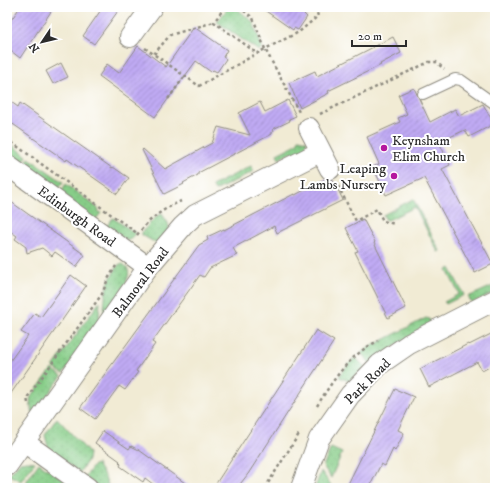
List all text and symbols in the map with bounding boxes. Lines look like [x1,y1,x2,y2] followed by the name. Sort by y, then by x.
[22,22,62,62] north arrow
[352,22,406,48] scale bar
[358,29,382,44] text: 20 m
[26,39,43,55] text: N
[392,132,466,166] place label: Keynsham Elim Church
[379,143,389,153] marker: Keynsham Elim Church
[300,160,386,194] place label: Leaping Lambs Nursery
[389,171,399,181] marker: Leaping Lambs Nursery
[34,182,119,251] street label: Edinburgh Road
[108,244,173,321] street label: Balmoral Road
[341,355,395,409] street label: Park Road

